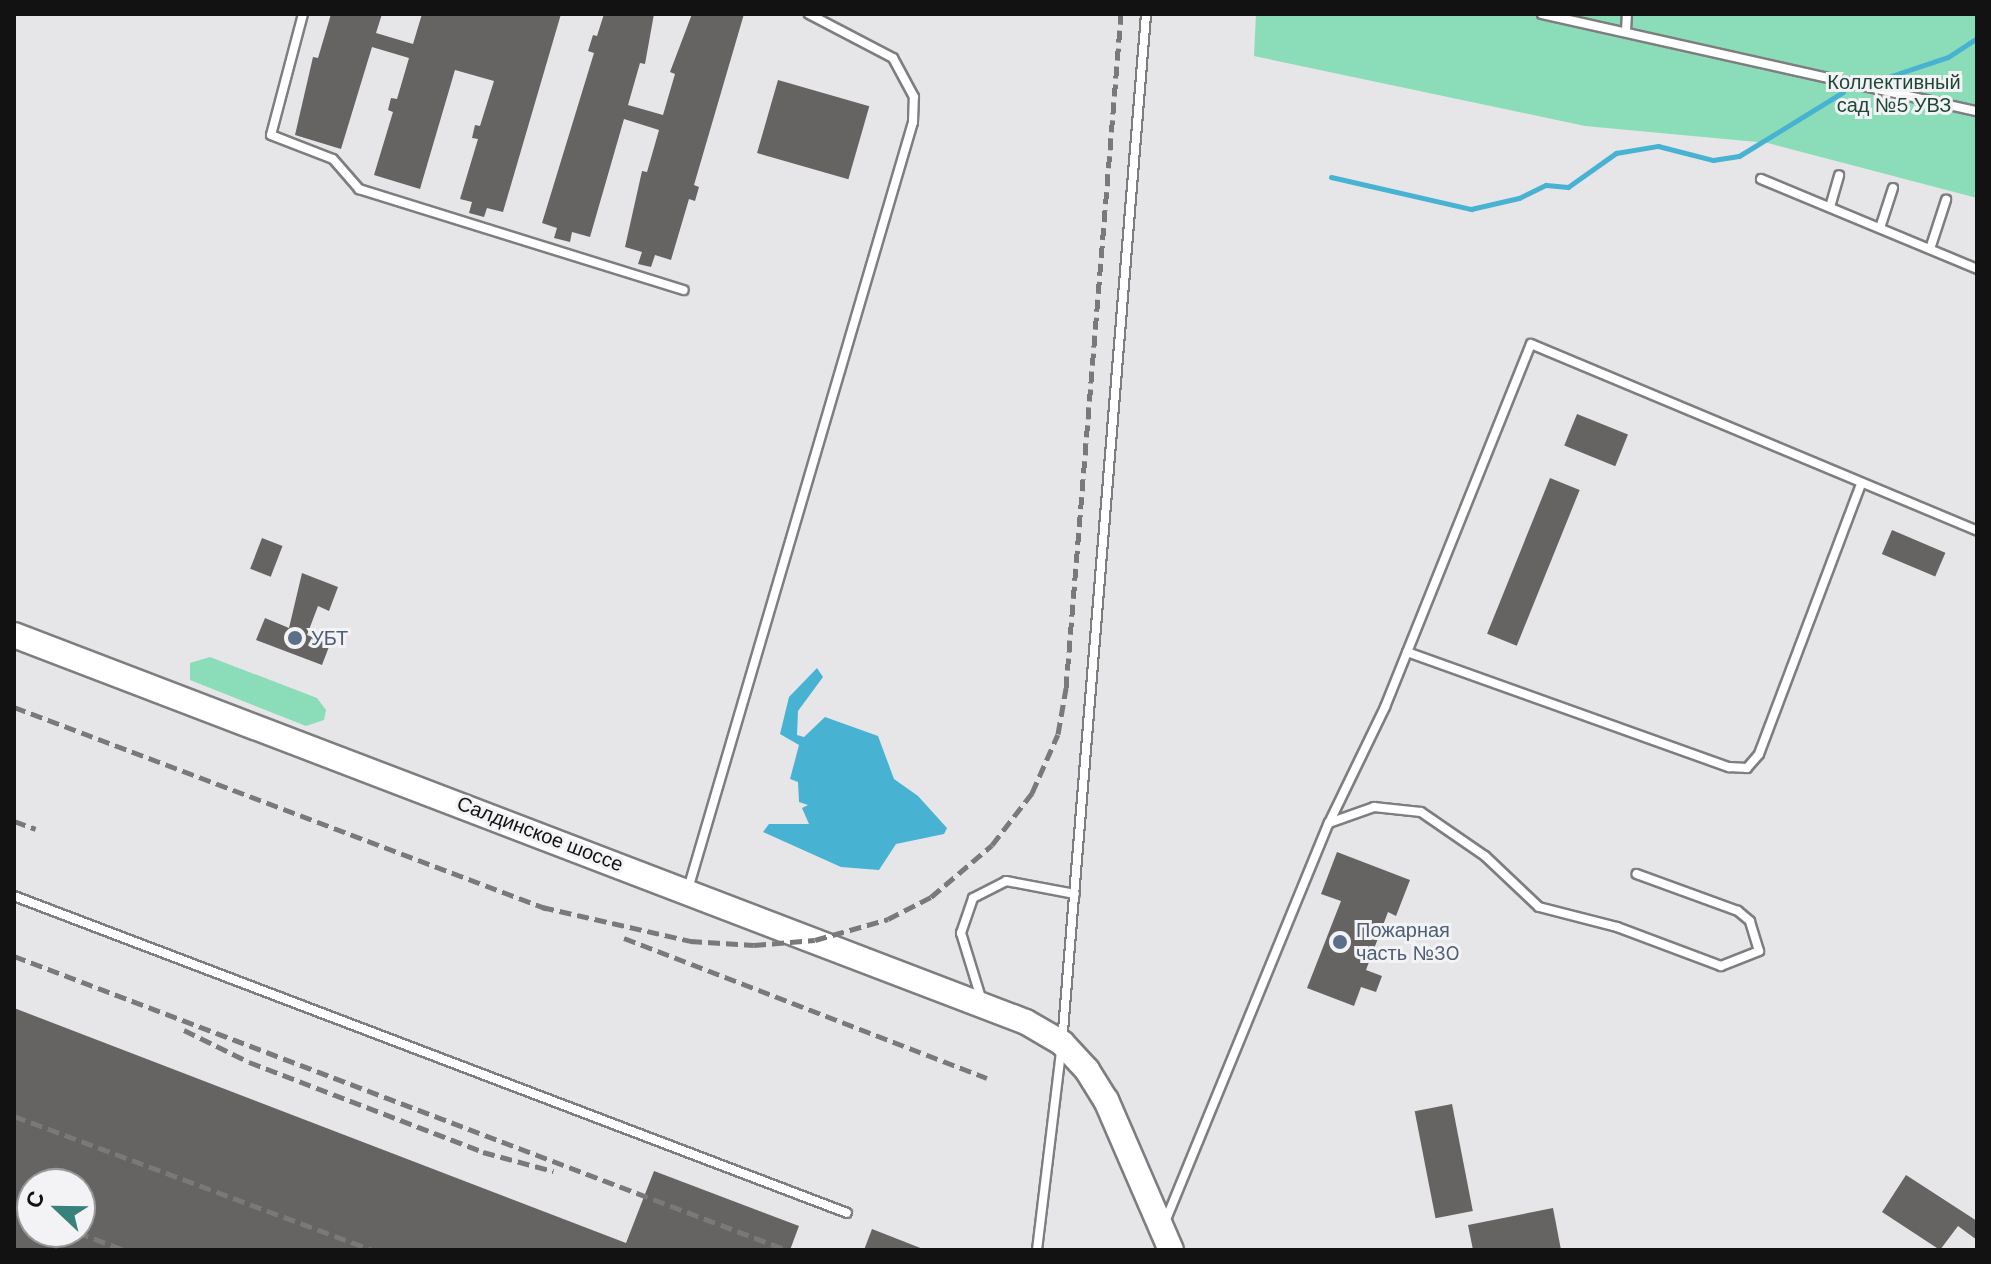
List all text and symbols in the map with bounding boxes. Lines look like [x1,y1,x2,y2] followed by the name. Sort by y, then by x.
[1827,70,1961,117] park label: Коллективный сад №5 УВЗ
[311,626,348,650] place label: УБТ
[286,629,304,647] marker: УБТ
[453,791,627,877] street label: Салдинское шоссе
[1356,918,1459,965] place label: Пожарная часть №30
[1331,933,1349,951] marker: Пожарная часть №30
[16,1168,96,1248] north arrow
[19,1187,52,1212] text: С

